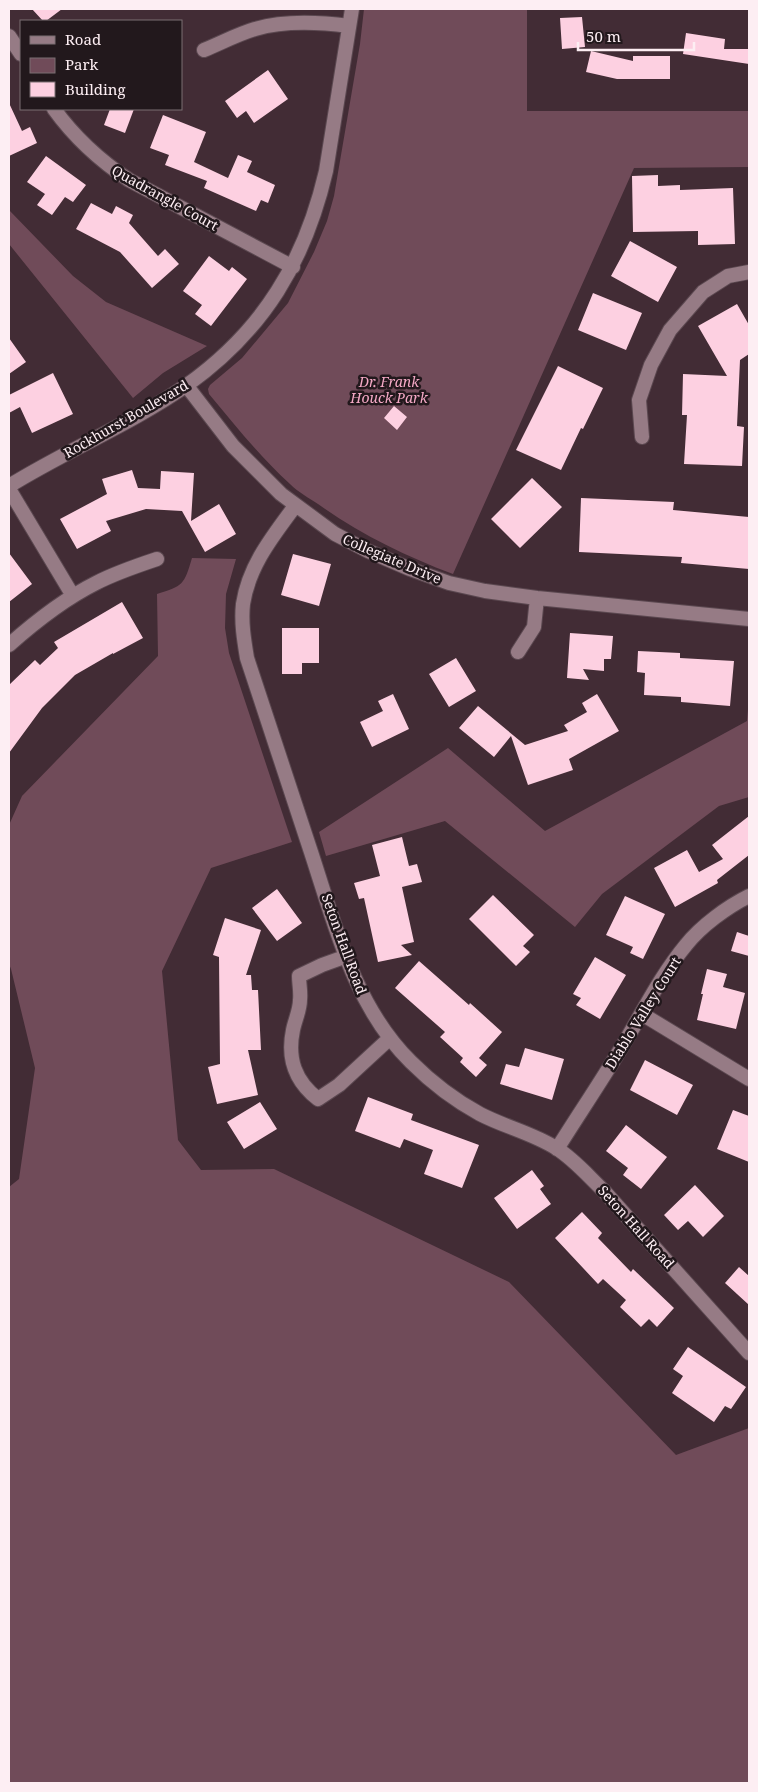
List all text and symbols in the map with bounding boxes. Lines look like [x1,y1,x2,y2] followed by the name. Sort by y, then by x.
[20,20,182,110] legend
[578,20,694,52] scale bar
[586,26,621,46] text: 50 m
[65,29,101,49] text: Road
[65,54,99,74] text: Park
[65,79,126,99] text: Building
[109,160,222,235] street label: Quadrangle Court
[349,372,429,407] park label: Dr. Frank Houck Park
[60,375,192,462] street label: Rockhurst Boulevard
[340,529,445,588] street label: Collegiate Drive
[317,891,372,997] street label: Seton Hall Road
[600,953,685,1072] street label: Diablo Valley Court
[594,1181,679,1273] street label: Seton Hall Road

